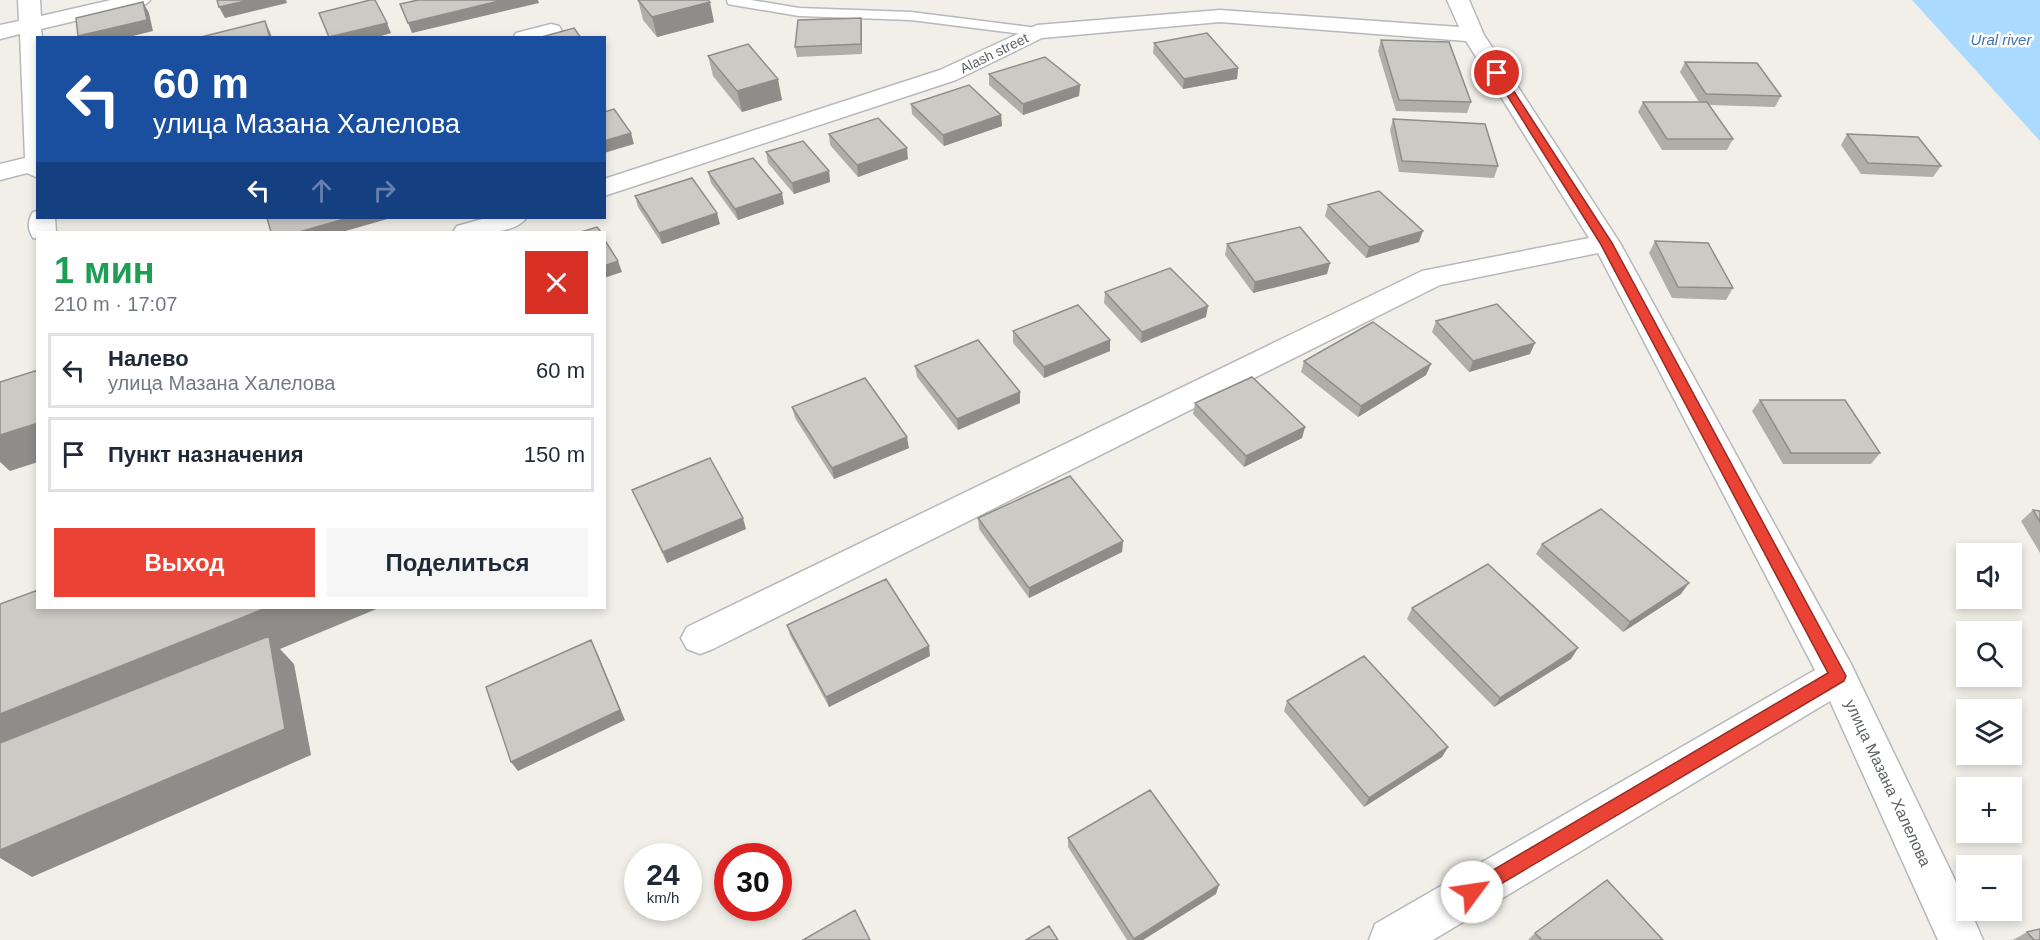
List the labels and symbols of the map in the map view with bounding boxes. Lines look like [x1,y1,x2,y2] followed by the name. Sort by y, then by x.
[957,30,1031,76] street label: Alash street
[1971,31,2032,48] water label: Ural river
[1471,47,1522,98] pin
[1842,697,1934,869] street label: улица Мазана Халелова
[714,843,792,921] speed limit sign: 30
[1440,860,1504,924] position arrow

